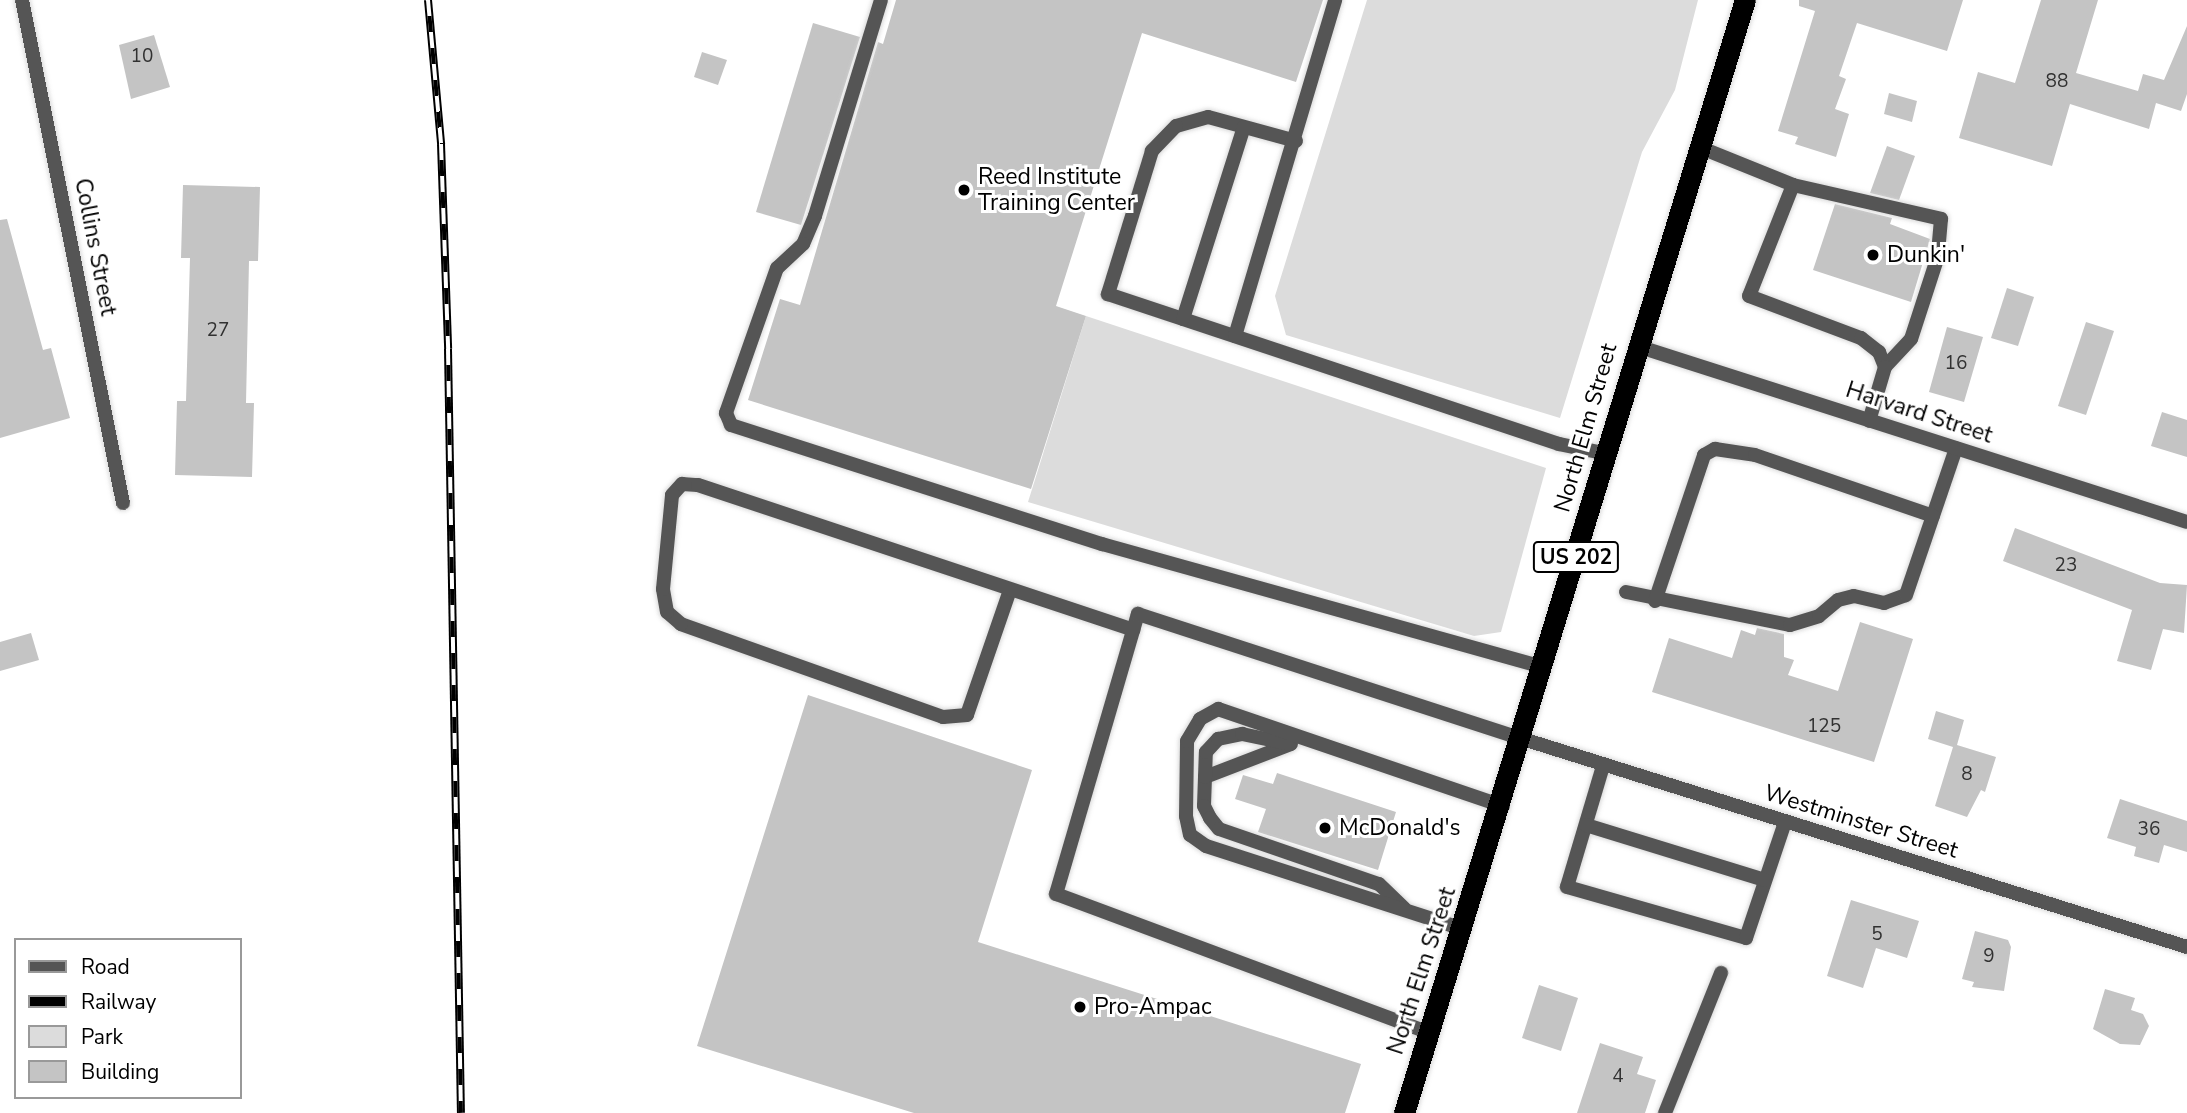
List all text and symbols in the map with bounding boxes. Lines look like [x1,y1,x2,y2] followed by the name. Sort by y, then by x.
[131,46,153,68] house number: 10
[2046,71,2068,93] house number: 88
[978,163,1135,217] place label: Reed Institute Training Center
[68,176,122,318] street label: Collins Street
[956,182,972,198] marker: Reed Institute Training Center
[1887,241,1965,269] place label: Dunkin'
[1865,247,1881,263] marker: Dunkin'
[207,320,229,342] house number: 27
[1549,340,1623,516] street label: North Elm Street
[1945,353,1967,375] house number: 16
[1842,376,1996,450] street label: Harvard Street
[1532,540,1620,574] road number: US 202
[2055,555,2077,577] house number: 23
[1807,716,1841,738] house number: 125
[1961,764,1973,786] house number: 8
[1761,779,1961,865] street label: Westminster Street
[1339,814,1461,842] place label: McDonald's
[2138,819,2160,841] house number: 36
[1317,820,1333,836] marker: McDonald's
[1382,884,1462,1058] street label: North Elm Street
[1871,924,1883,946] house number: 5
[14,938,242,1099] legend
[1983,946,1995,968] house number: 9
[81,953,130,981] text: Road
[81,988,156,1016] text: Railway
[1094,993,1212,1021] place label: Pro-Ampac
[1072,999,1088,1015] marker: Pro-Ampac
[81,1023,123,1051] text: Park
[81,1058,159,1086] text: Building
[1612,1066,1624,1088] house number: 4

